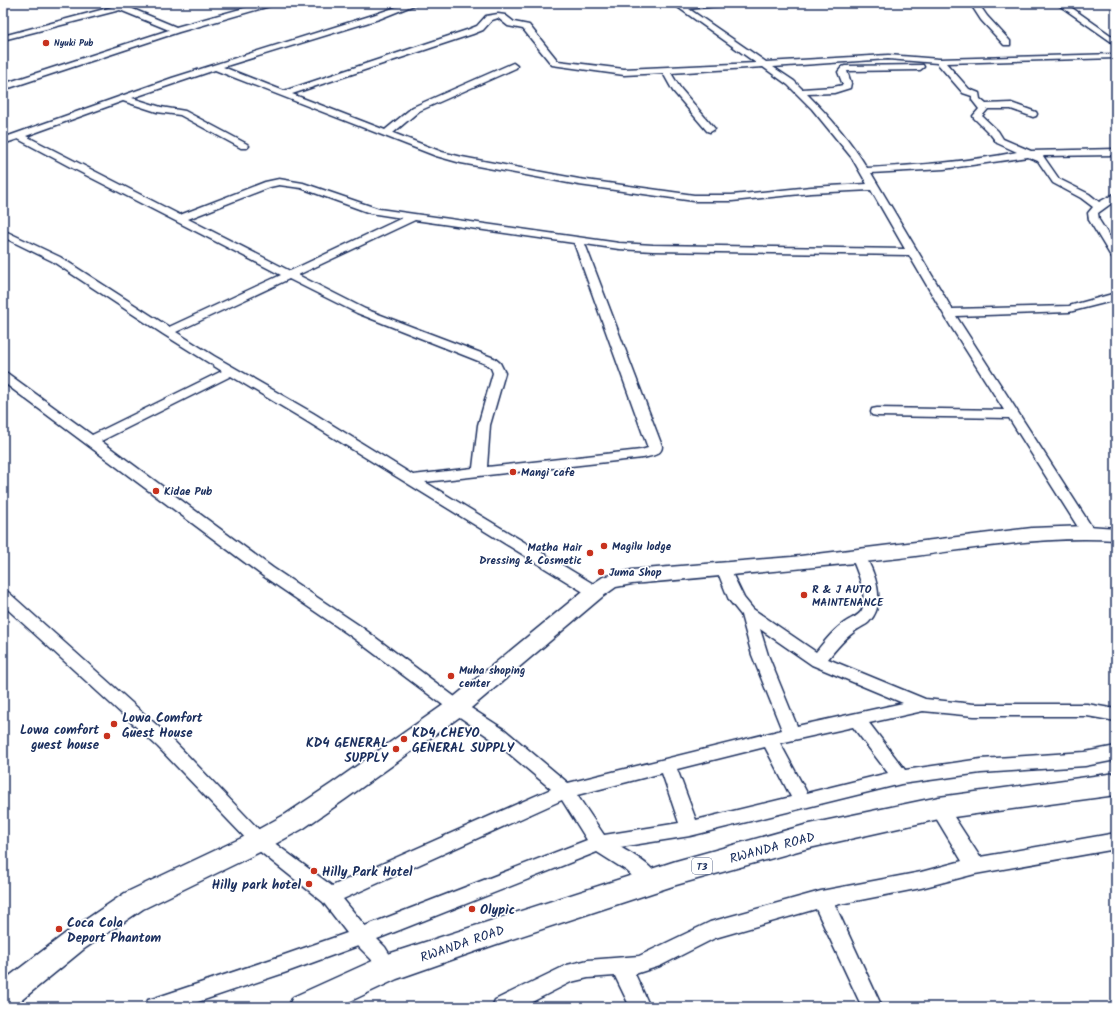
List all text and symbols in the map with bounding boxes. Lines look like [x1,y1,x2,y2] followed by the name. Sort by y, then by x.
[54,36,93,51] place label: Nyuki Pub
[41,38,51,48] marker: Nyuki Pub
[521,464,575,482] place label: Mangi cafe
[508,467,518,477] marker: Mangi cafe
[164,483,212,501] place label: Kidae Pub
[151,486,161,496] marker: Kidae Pub
[612,538,672,556] place label: Magilu lodge
[479,539,583,570] place label: Matha Hair Dressing & Cosmetic
[599,541,609,551] marker: Magilu lodge
[585,548,595,558] marker: Matha Hair Dressing & Cosmetic
[609,564,662,582] place label: Juma Shop
[596,567,606,577] marker: Juma Shop
[812,581,884,612] place label: R & J AUTO MAINTENANCE
[799,590,809,600] marker: R & J AUTO MAINTENANCE
[459,662,525,693] place label: Muha shoping center
[446,671,456,681] marker: Muha shoping center
[122,708,203,744] place label: Lowa Comfort Guest House
[109,719,119,729] marker: Lowa Comfort Guest House
[20,720,100,756] place label: Lowa comfort guest house
[412,723,515,759] place label: KD4 CHEYO GENERAL SUPPLY
[102,731,112,741] marker: Lowa comfort guest house
[306,733,389,769] place label: KD4 GENERAL SUPPLY
[399,734,409,744] marker: KD4 CHEYO GENERAL SUPPLY
[391,744,401,754] marker: KD4 GENERAL SUPPLY
[727,827,818,870] street label: RWANDA ROAD
[692,858,712,874] road number: T3
[322,862,413,883] place label: Hilly Park Hotel
[309,866,319,876] marker: Hilly Park Hotel
[212,875,302,896] place label: Hilly park hotel
[304,879,314,889] marker: Hilly park hotel
[480,900,515,921] place label: Olypic
[467,904,477,914] marker: Olypic
[67,913,162,949] place label: Coca Cola Deport Phantom
[418,920,507,969] street label: RWANDA ROAD
[54,924,64,934] marker: Coca Cola Deport Phantom

